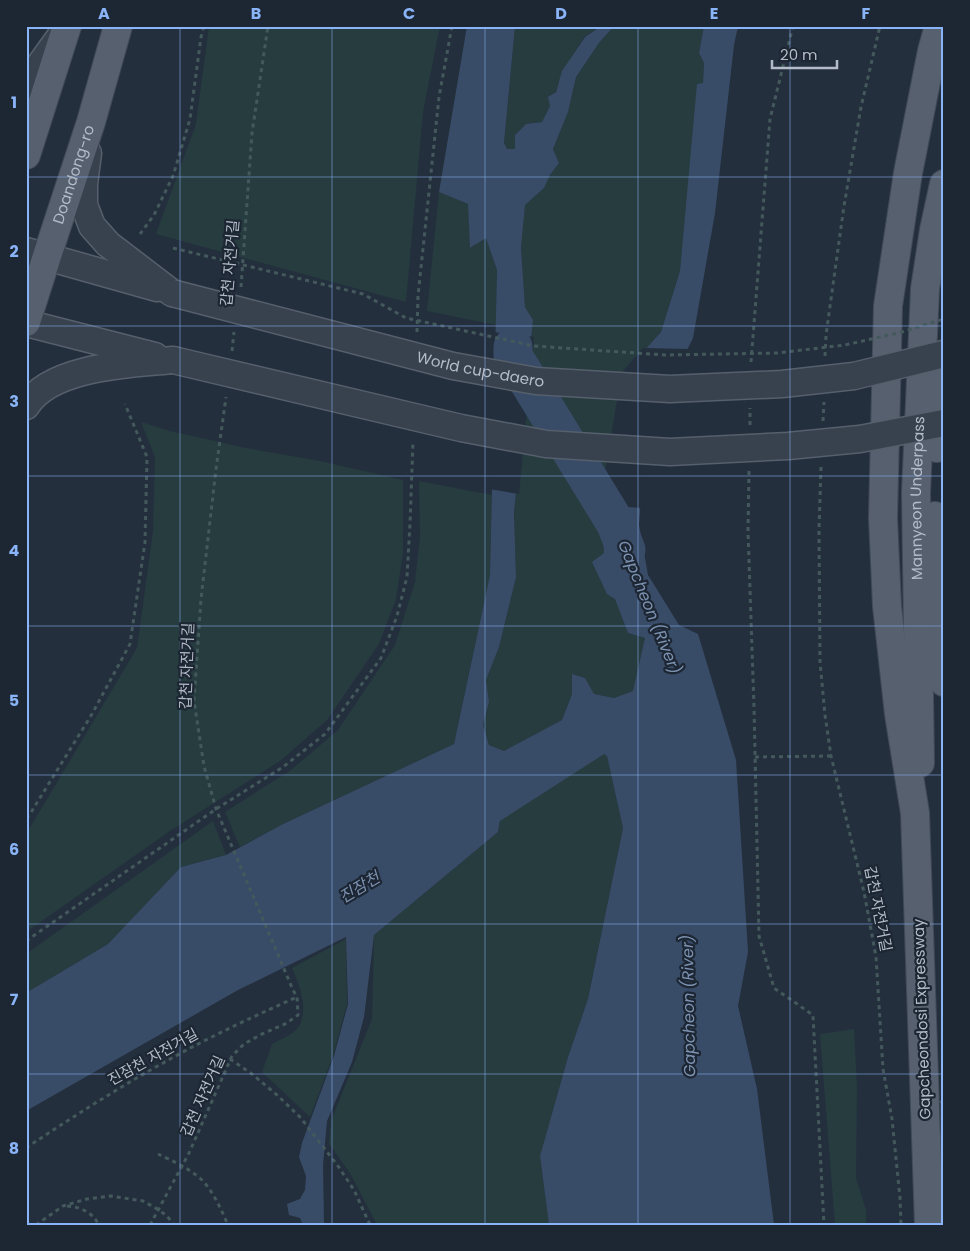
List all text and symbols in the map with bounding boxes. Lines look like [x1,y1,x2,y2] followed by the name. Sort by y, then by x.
[98,2,110,25] text: A
[251,2,261,25] text: B
[403,2,415,25] text: C
[555,2,567,25] text: D
[710,2,718,25] text: E
[862,2,871,25] text: F
[772,38,838,70] scale bar
[780,44,818,65] text: 20 m
[11,91,17,114] text: 1
[47,122,99,227] street label: Doandong-ro
[215,219,244,307] street label: 갑천 자전거길
[9,240,19,263] text: 2
[415,346,545,391] street label: World cup-daero
[9,390,19,413] text: 3
[905,415,929,580] street label: Mannyeon Underpass
[612,537,687,677] water label: Gapcheon (River)
[9,539,20,562] text: 4
[174,622,199,710] street label: 갑천 자전거길
[9,689,19,712] text: 5
[9,838,19,861] text: 6
[860,864,897,954] street label: 갑천 자전거길
[334,865,386,909] water label: 진잠천
[907,918,935,1120] street label: Gapcheondosi Expressway
[676,935,701,1077] water label: Gapcheon (River)
[10,988,19,1011] text: 7
[104,1023,202,1090] street label: 진잠천 자전거길
[175,1052,230,1140] street label: 갑천 자전거길
[9,1137,19,1160] text: 8

